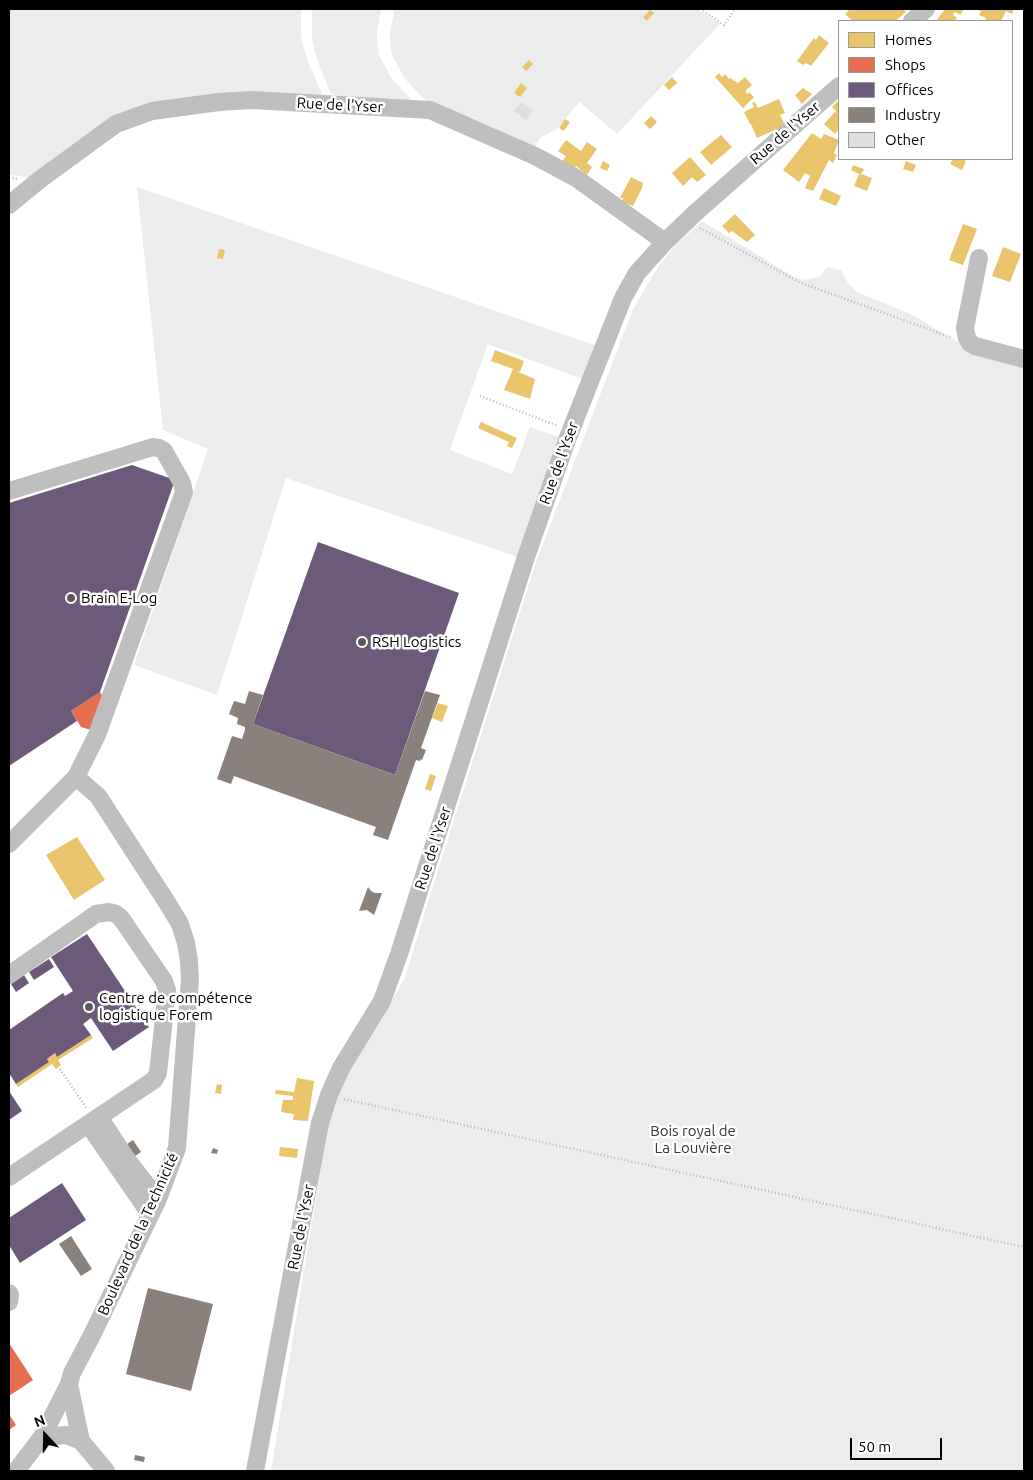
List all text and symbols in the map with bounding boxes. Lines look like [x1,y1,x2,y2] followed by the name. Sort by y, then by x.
[838,20,1013,160] legend
[885,31,932,48] text: Homes
[885,56,926,73] text: Shops
[885,81,933,98] text: Offices
[296,94,384,116] street label: Rue de l'Yser
[746,98,824,168] street label: Rue de l'Yser
[885,106,940,123] text: Industry
[885,131,925,148] text: Other
[536,419,582,507] street label: Rue de l'Yser
[81,589,157,607] place label: Brain E-Log
[65,592,77,604] marker: Brain E-Log
[372,633,461,651] place label: RSH Logistics
[356,636,368,648] marker: RSH Logistics
[411,804,455,892] street label: Rue de l'Yser
[99,989,252,1024] place label: Centre de compétence logistique Forem
[83,1001,95,1013] marker: Centre de compétence logistique Forem
[650,1122,736,1157] park label: Bois royal de La Louvière
[94,1150,182,1318] street label: Boulevard de la Technicité
[284,1183,318,1271] street label: Rue de l'Yser
[20,1410,70,1460] north arrow
[32,1412,47,1430] text: N
[853,1428,946,1460] scale bar
[858,1438,891,1455] text: 50 m

